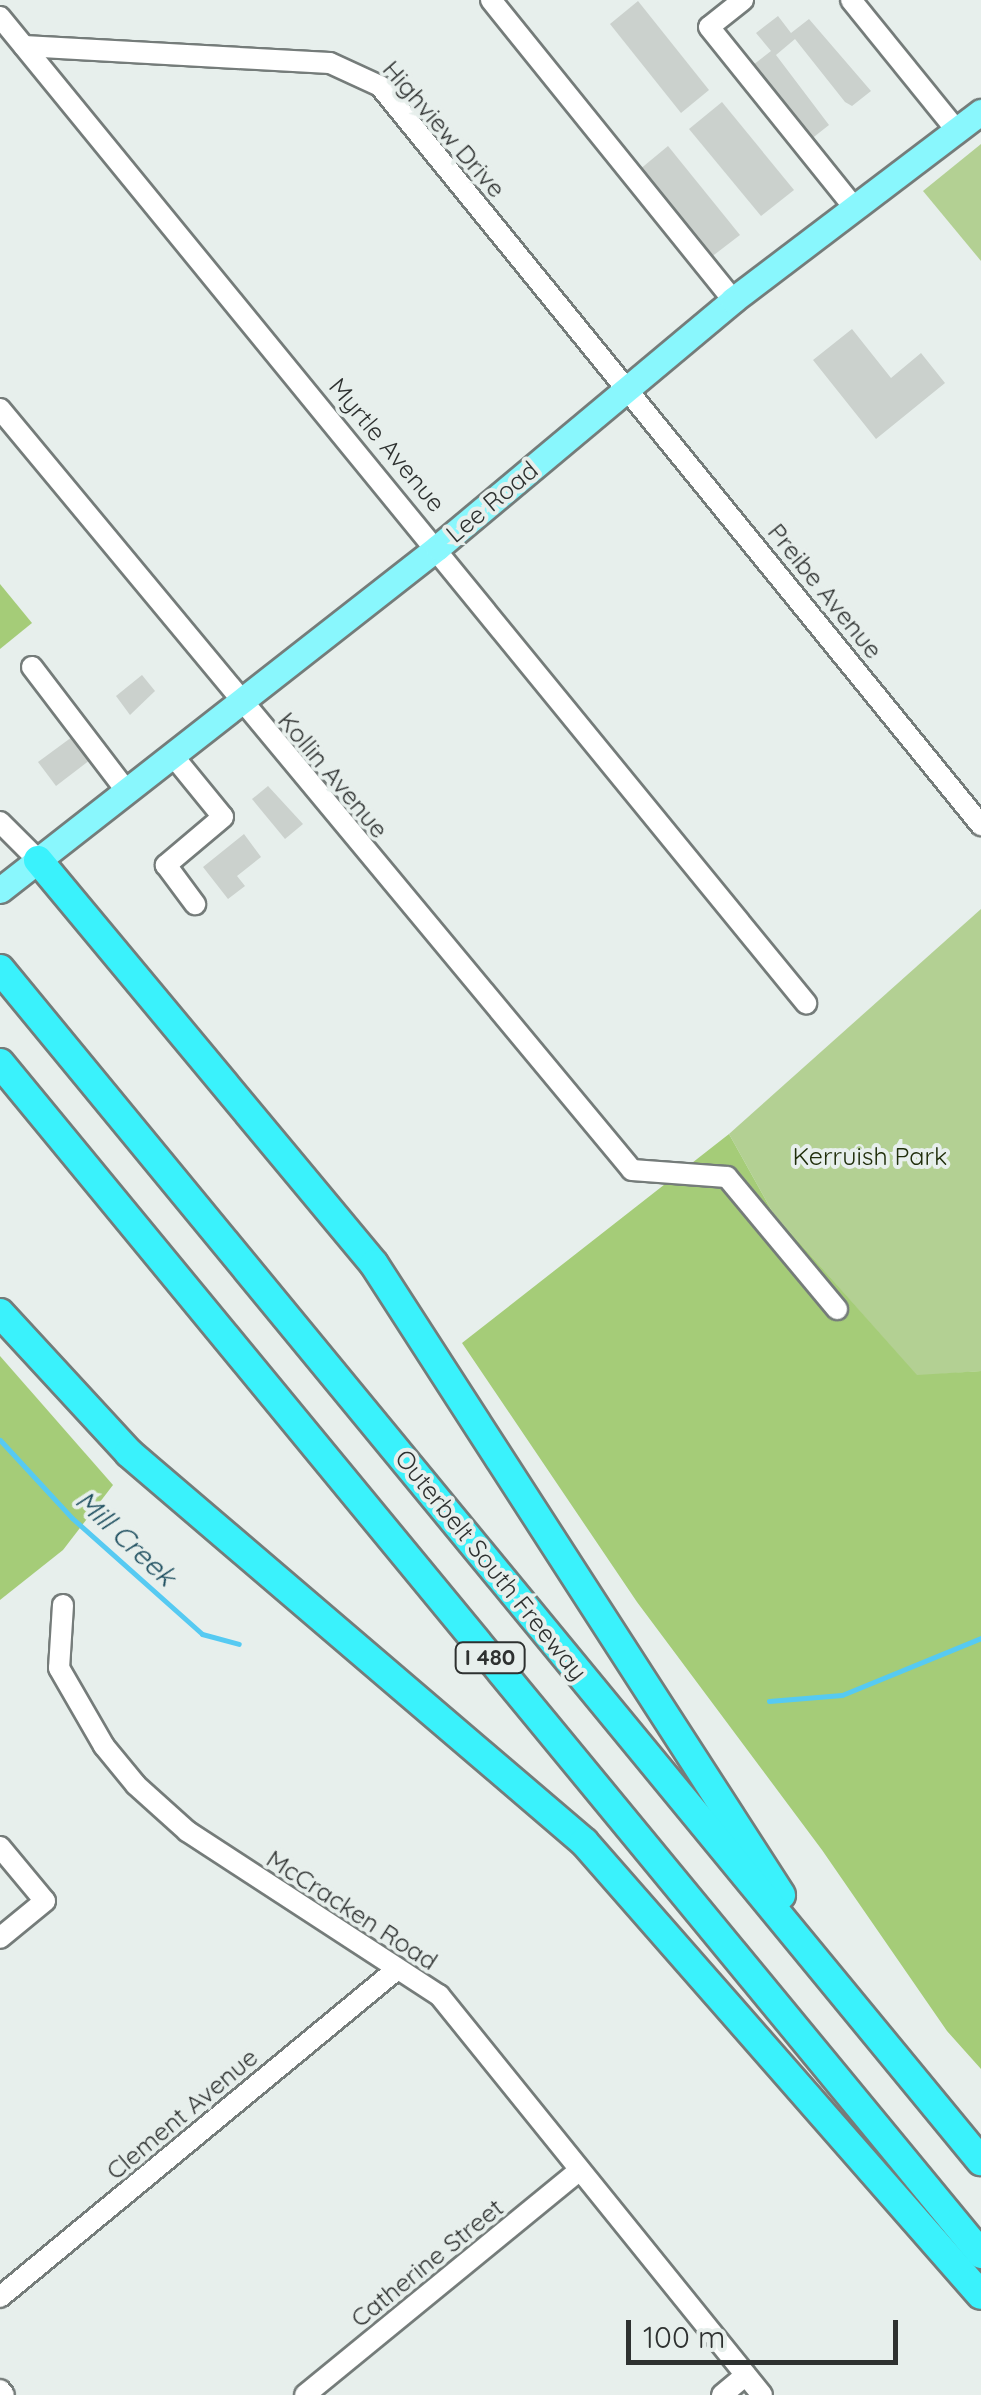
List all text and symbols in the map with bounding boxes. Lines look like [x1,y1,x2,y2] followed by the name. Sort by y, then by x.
[376,54,512,204] street label: Highview Drive
[323,372,451,518] street label: Myrtle Avenue
[440,455,544,549] street label: Lee Road
[761,517,889,665] street label: Preibe Avenue
[272,706,394,844] street label: Kollin Avenue
[793,1141,947,1171] park label: Kerruish Park
[389,1444,593,1686] street label: Outerbelt South Freeway
[69,1483,183,1593] water label: Mill Creek
[452,1641,528,1675] road number: I 480
[261,1844,443,1976] street label: McCracken Road
[100,2042,264,2186] street label: Clement Avenue
[345,2193,509,2333] street label: Catherine Street
[631,2300,904,2362] scale bar
[643,2318,725,2356] text: 100 m

